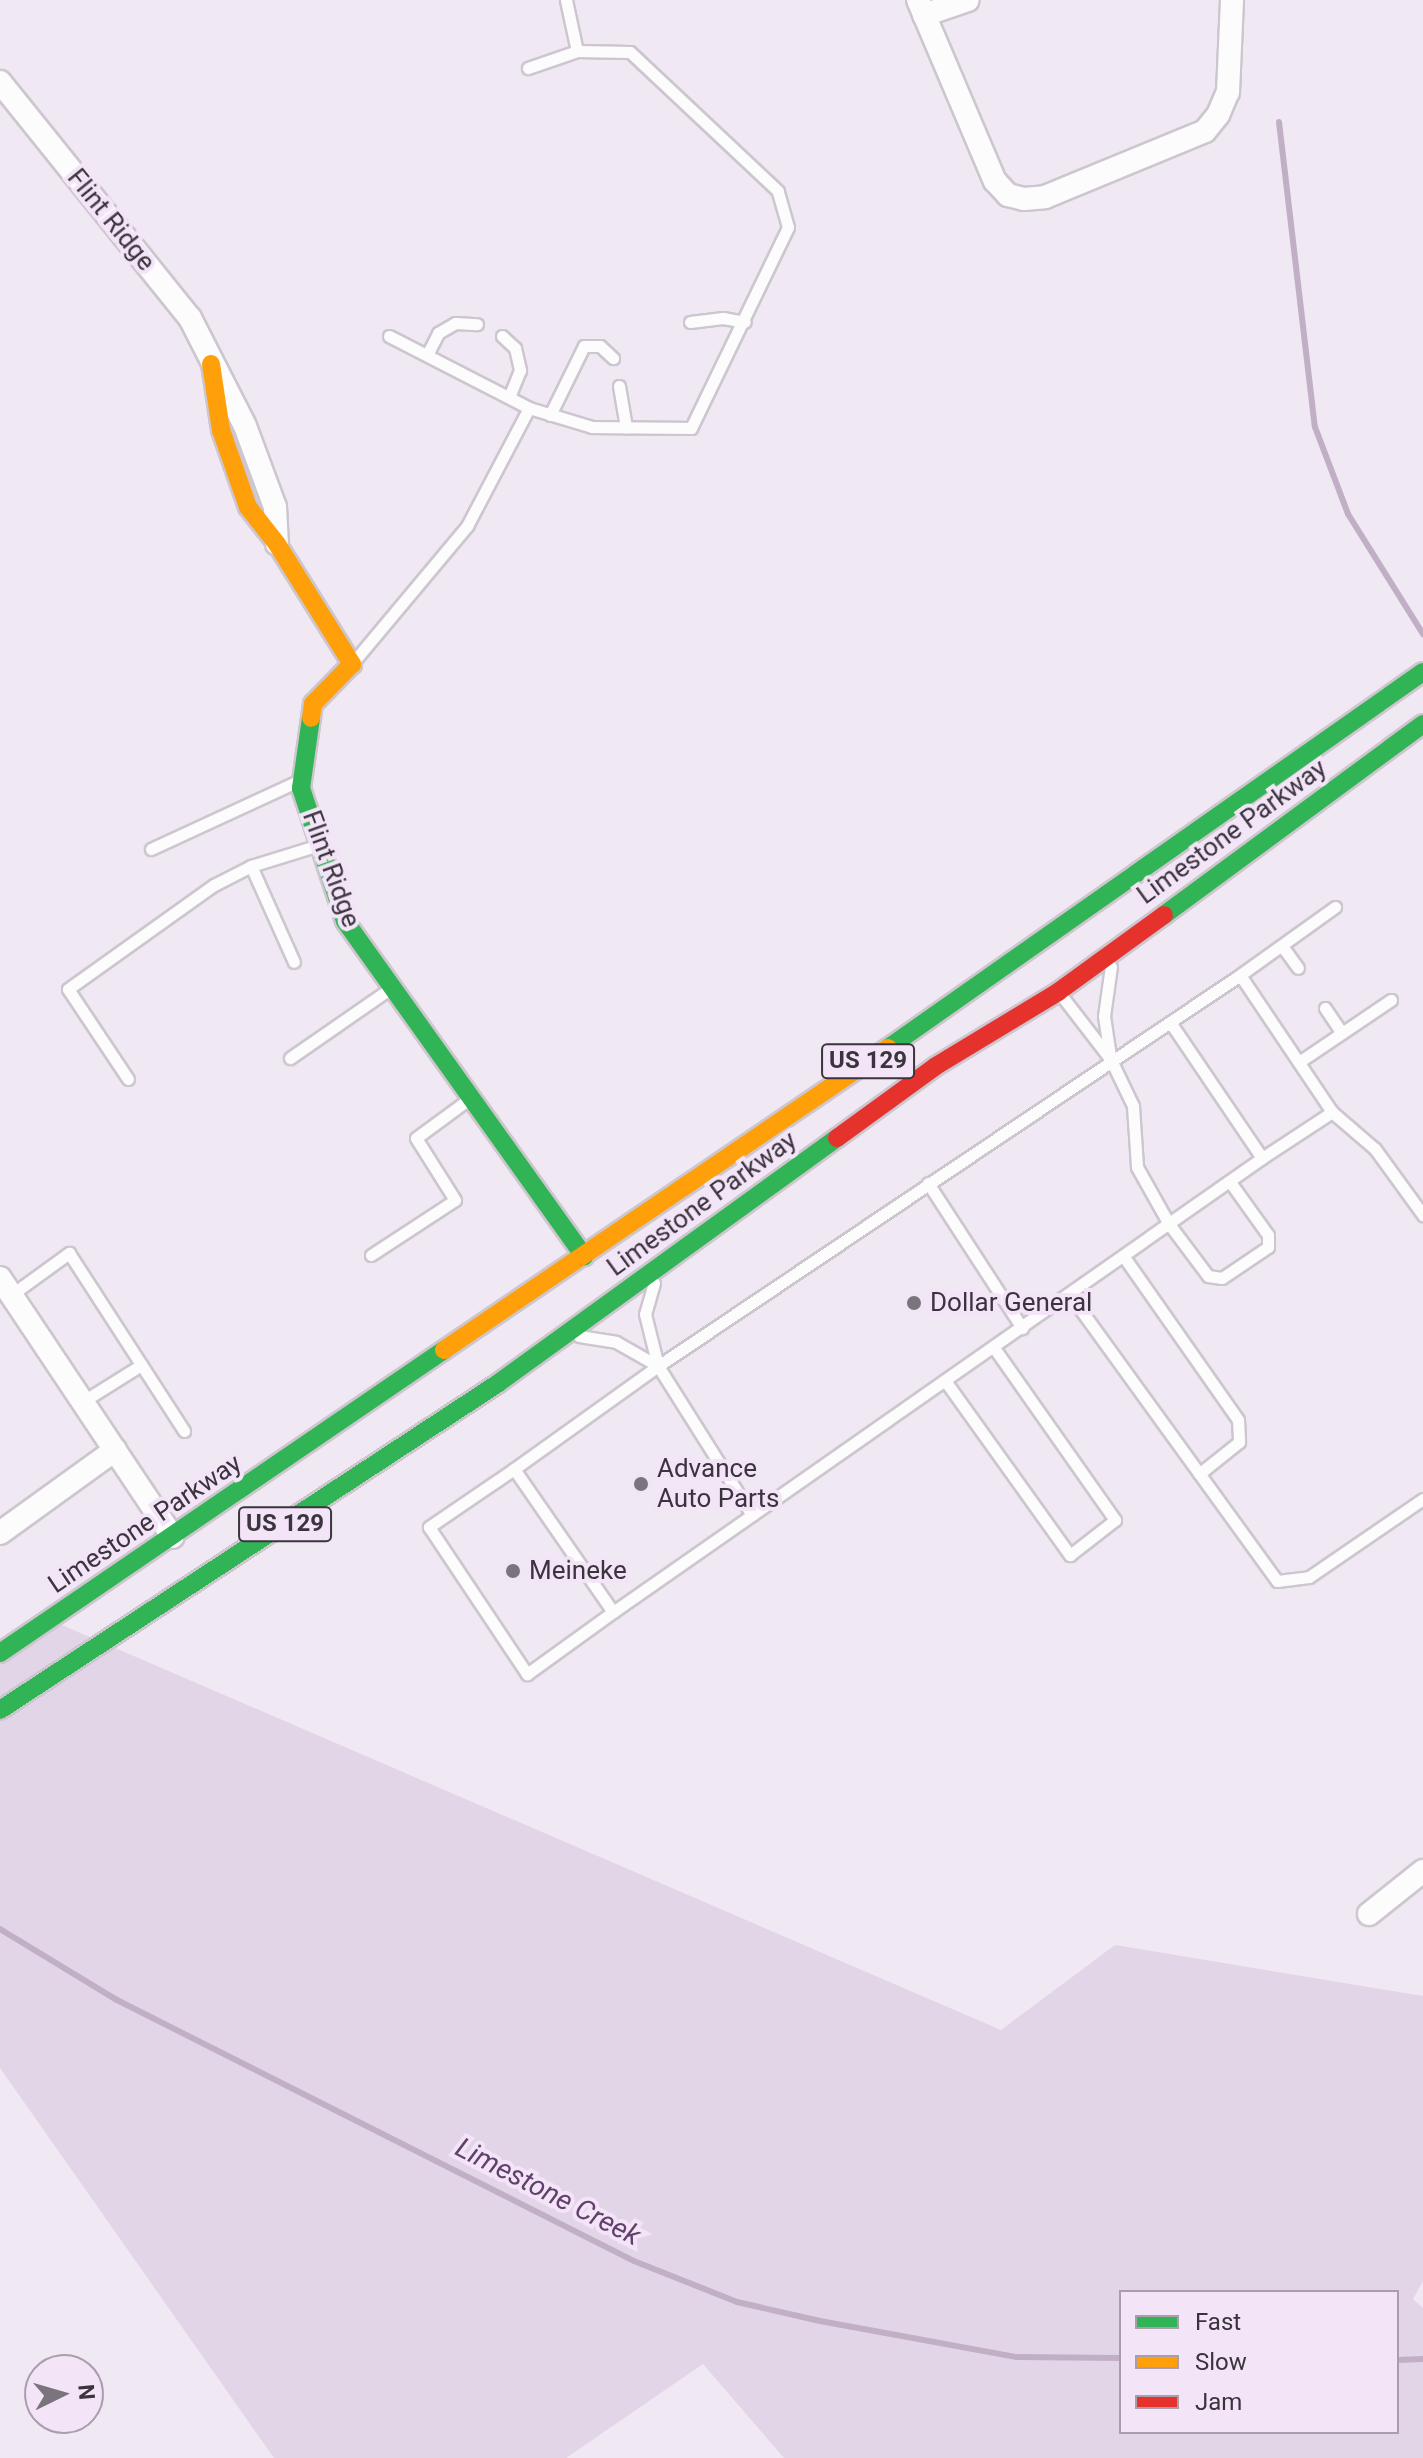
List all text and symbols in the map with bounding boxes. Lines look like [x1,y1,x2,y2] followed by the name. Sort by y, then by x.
[61,163,161,277] street label: Flint Ridge
[1131,753,1333,911] street label: Limestone Parkway
[296,806,366,932] street label: Flint Ridge
[820,1041,916,1081] road number: US 129
[601,1125,803,1283] street label: Limestone Parkway
[930,1287,1092,1319] place label: Dollar General
[905,1294,923,1312] marker: Dollar General
[43,1448,247,1600] street label: Limestone Parkway
[657,1453,779,1514] place label: Advance Auto Parts
[632,1475,650,1493] marker: Advance Auto Parts
[237,1504,333,1544] road number: US 129
[529,1555,627,1587] place label: Meineke
[504,1562,522,1580] marker: Meineke
[450,2131,646,2253] water label: Limestone Creek
[1119,2290,1399,2434] legend
[1195,2308,1241,2336] text: Fast
[1195,2348,1247,2376] text: Slow
[24,2354,104,2434] north arrow
[73,2383,100,2401] text: N
[1195,2388,1242,2416] text: Jam

